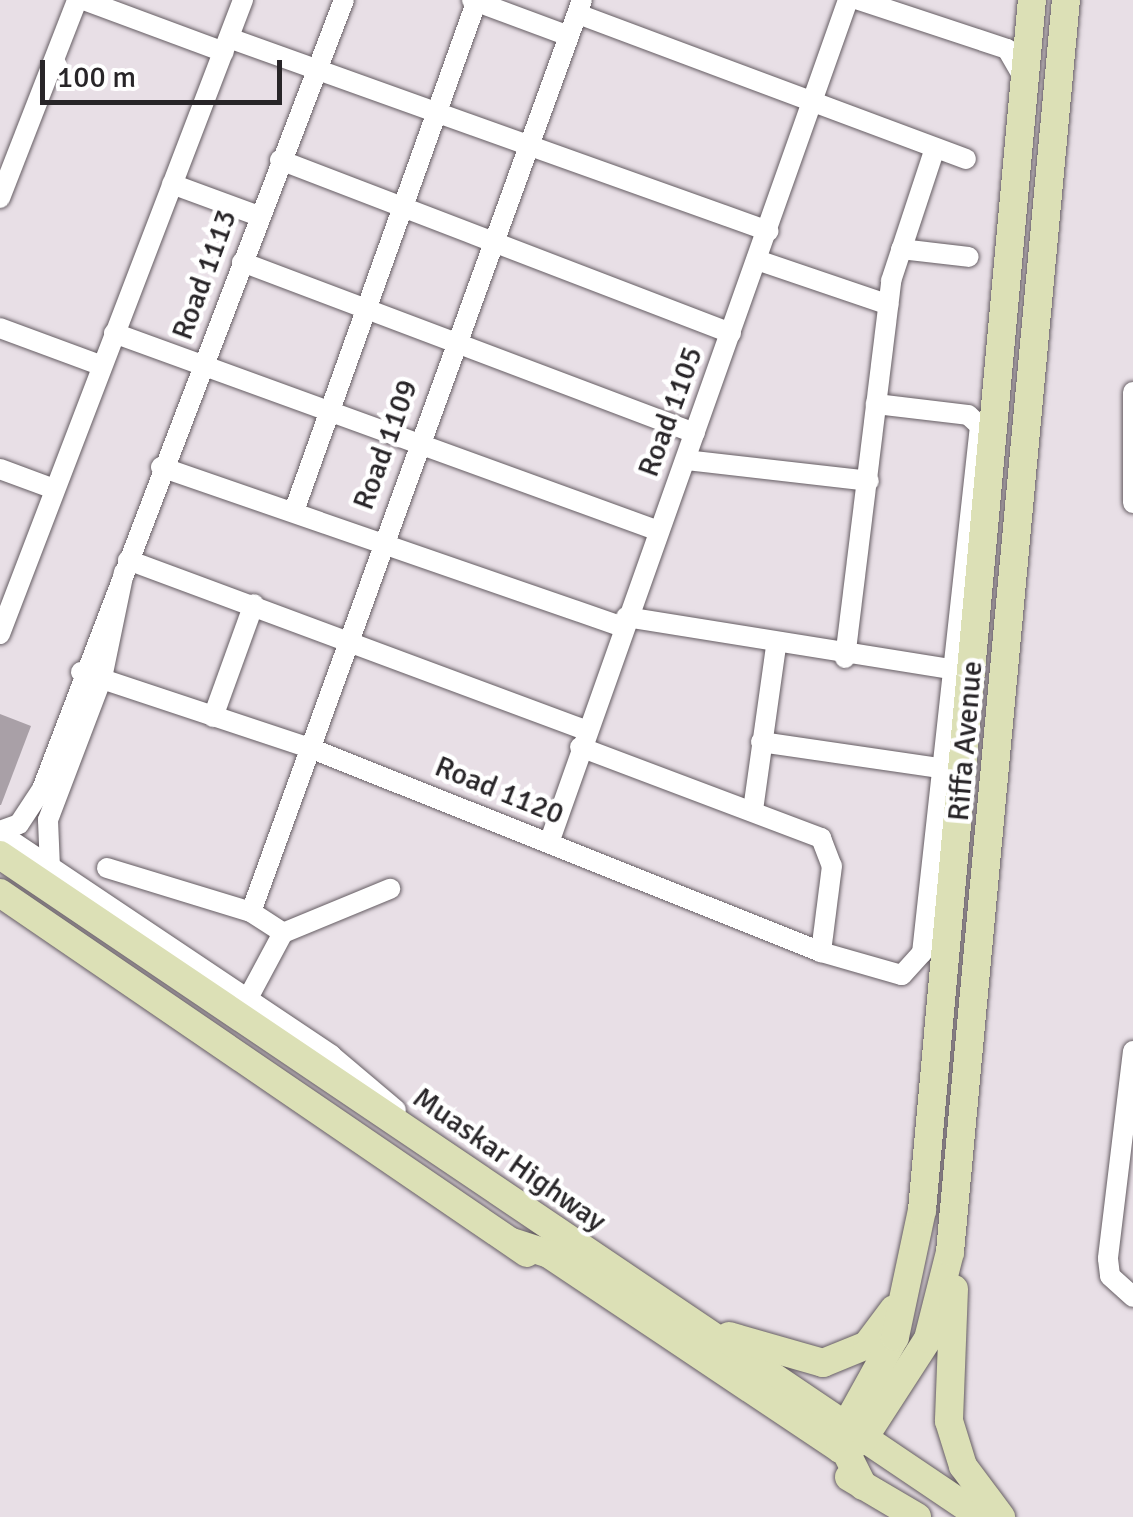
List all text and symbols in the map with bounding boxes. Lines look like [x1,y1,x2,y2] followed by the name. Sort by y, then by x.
[45,40,288,102] scale bar
[57,59,136,96] text: 100 m
[165,205,245,345] street label: Road 1113
[631,342,711,482] street label: Road 1105
[346,375,426,515] street label: Road 1109
[941,659,991,823] street label: Riffa Avenue
[429,749,569,833] street label: Road 1120
[406,1080,612,1240] street label: Muaskar Highway

